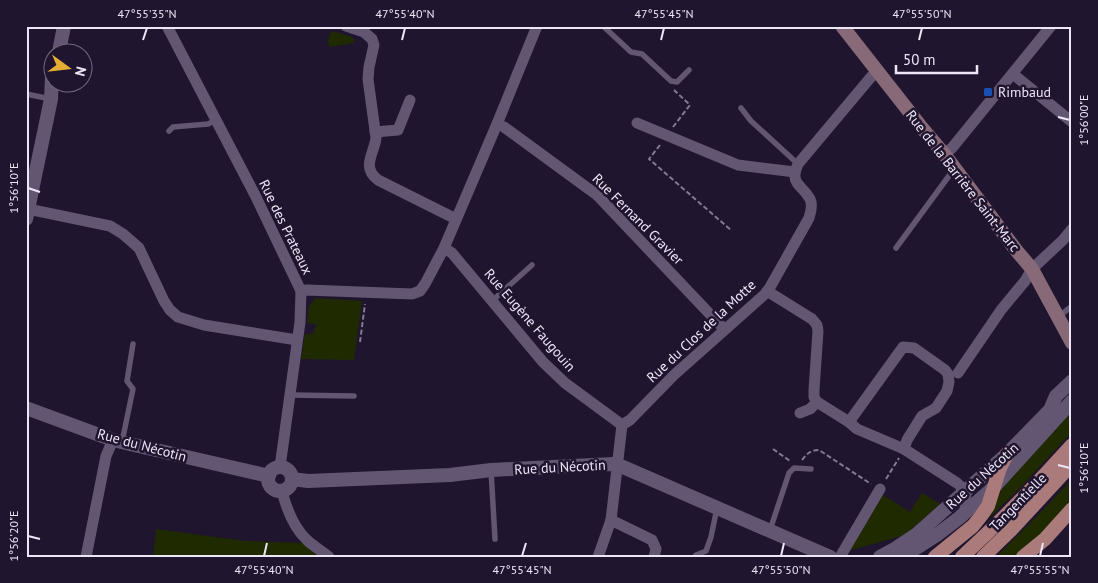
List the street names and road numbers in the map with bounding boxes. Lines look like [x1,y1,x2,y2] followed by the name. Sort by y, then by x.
[902,106,1024,256] street label: Rue de la Barrière Saint-Marc
[589,170,688,269] street label: Rue Fernand Gravier
[255,177,317,277] street label: Rue des Prateaux
[480,265,580,375] street label: Rue Eugène Faugouin
[643,276,759,386] street label: Rue du Clos de la Motte
[96,424,188,466] street label: Rue du Nécotin
[942,439,1022,513] street label: Rue du Nécotin
[514,456,606,478] street label: Rue du Nécotin
[986,469,1050,535] street label: Tangentielle

